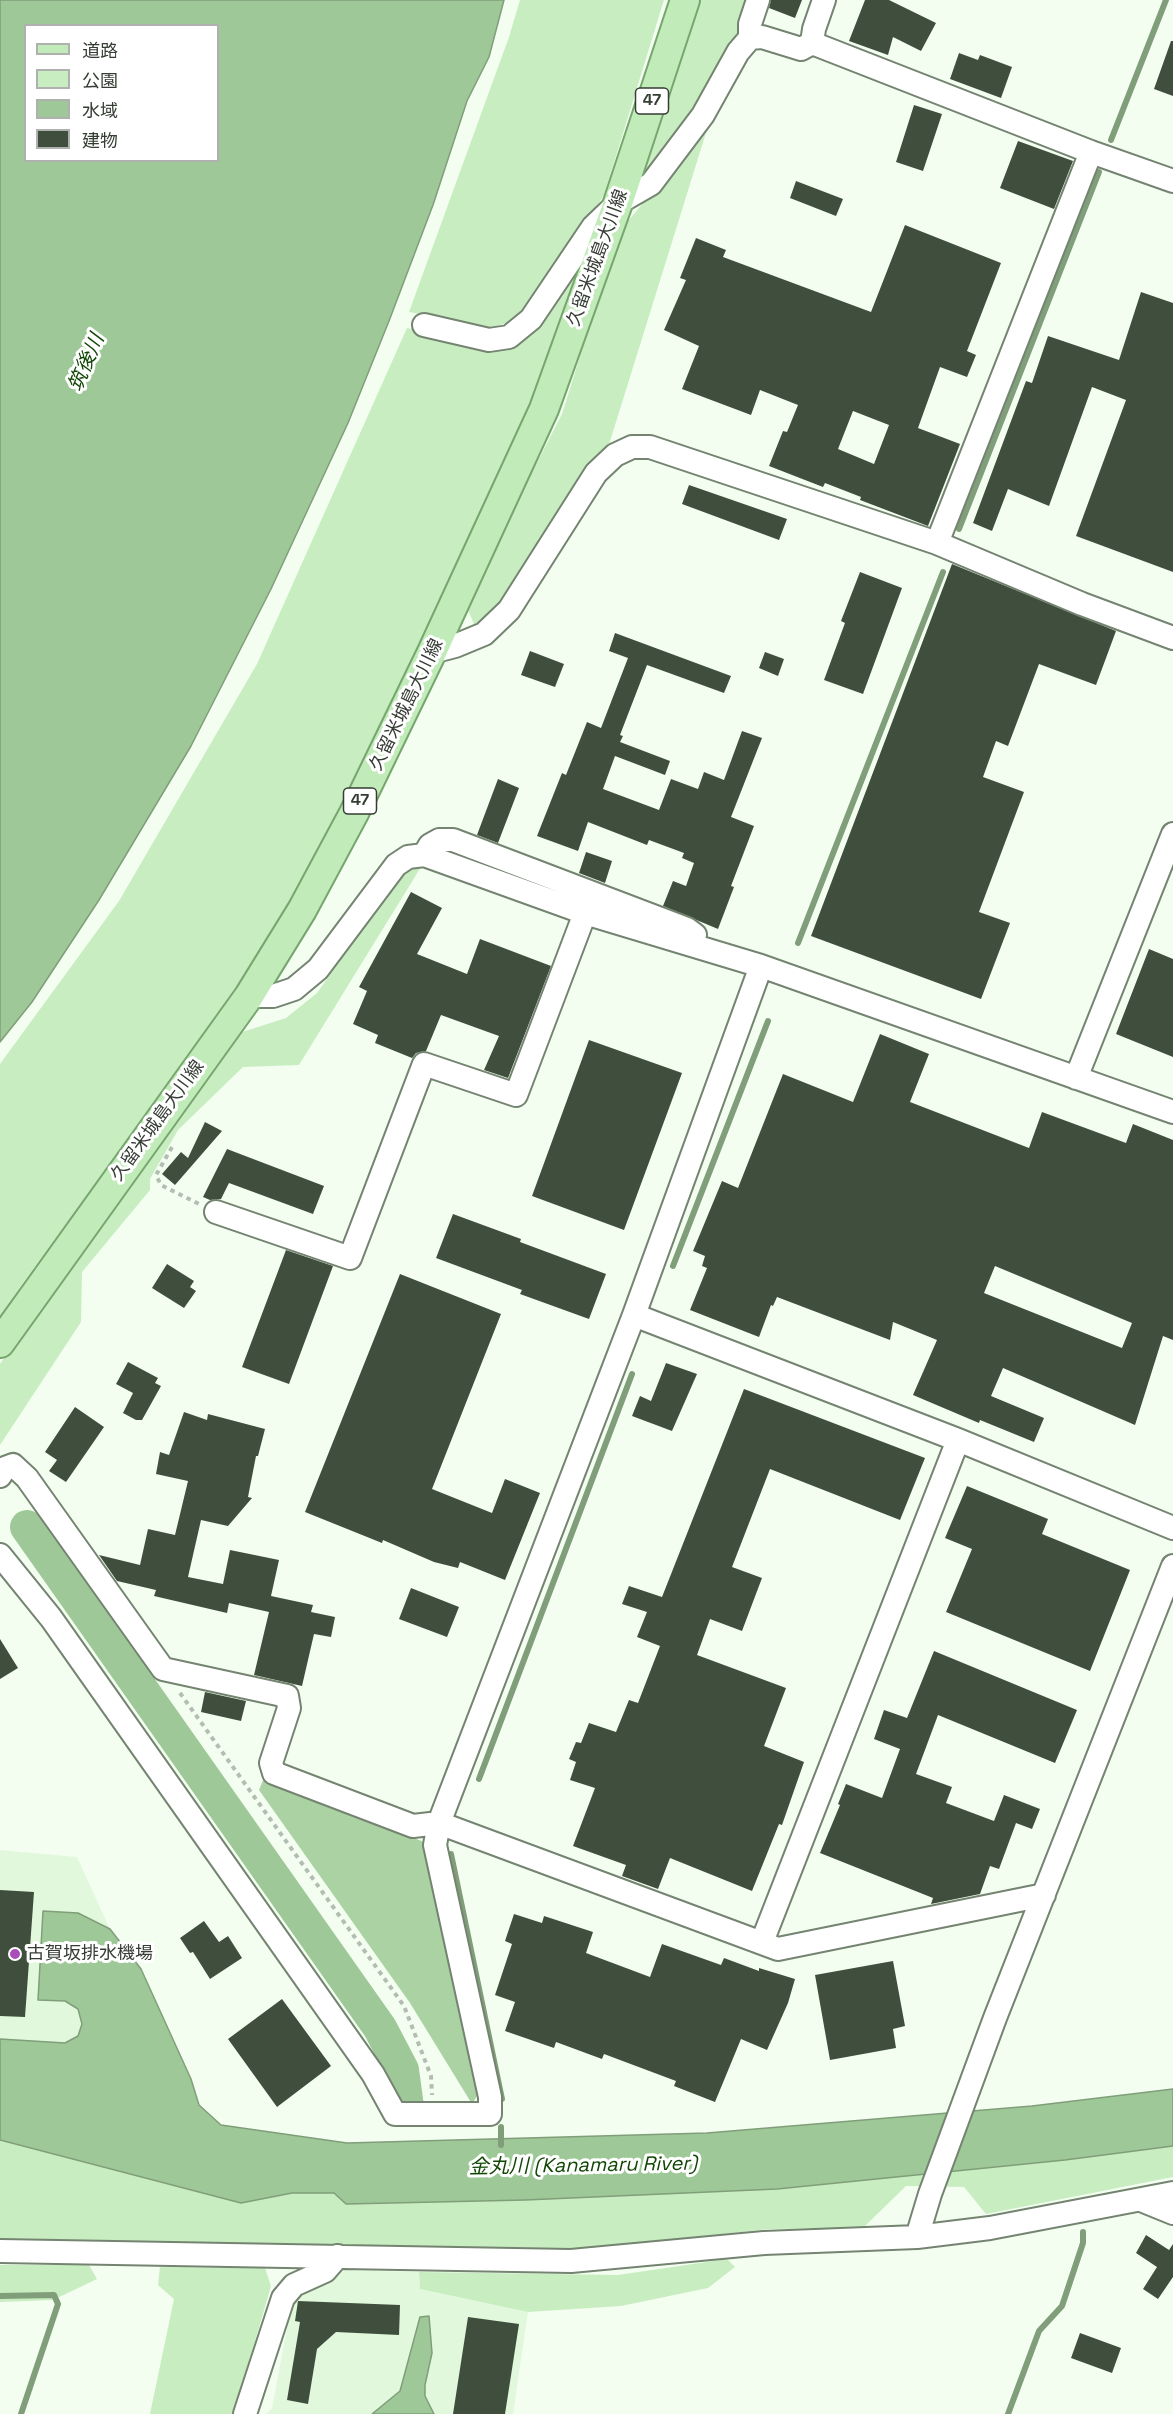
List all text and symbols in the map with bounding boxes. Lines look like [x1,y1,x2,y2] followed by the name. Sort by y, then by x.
[24,24,219,162] legend
[82,39,118,62] text: 道路
[82,69,118,92] text: 公園
[636,88,668,114] road number: 47
[82,99,118,122] text: 水域
[82,129,118,152] text: 建物
[563,187,633,329] street label: 久留米城島大川線
[64,331,110,395] water label: 筑後川
[366,636,448,774] street label: 久留米城島大川線
[344,788,376,814] road number: 47
[107,1056,209,1186] street label: 久留米城島大川線
[27,1943,153,1965] place label: 古賀坂排水機場
[8,1947,22,1961] marker: 古賀坂排水機場
[469,2152,697,2180] water label: 金丸川 (Kanamaru River)

